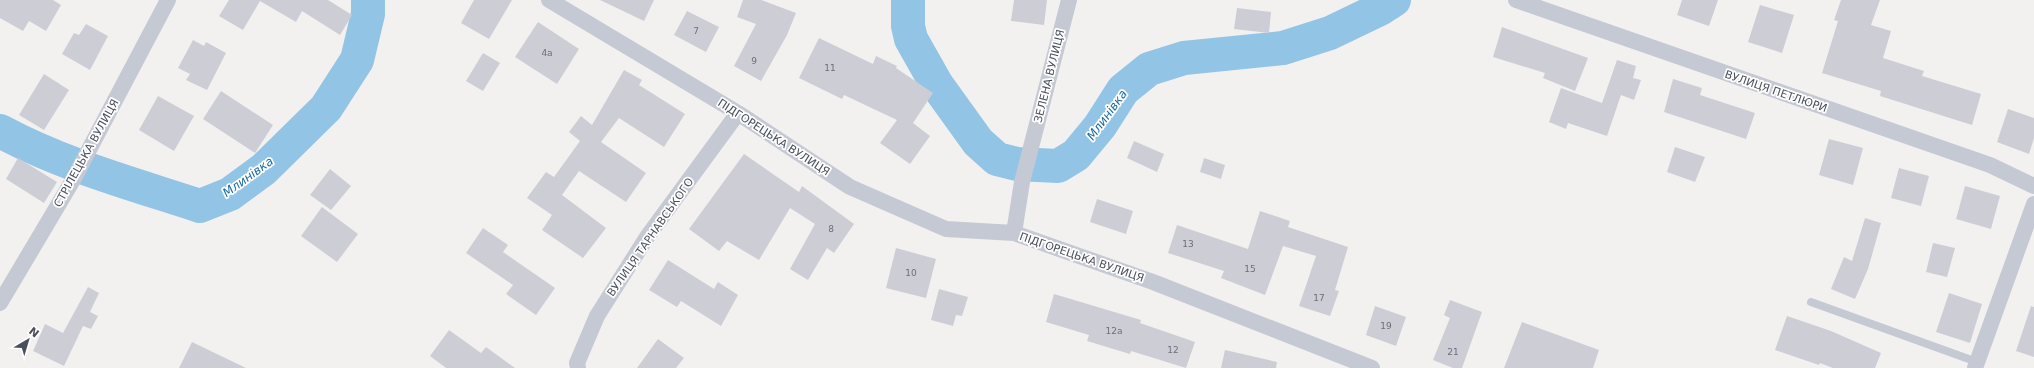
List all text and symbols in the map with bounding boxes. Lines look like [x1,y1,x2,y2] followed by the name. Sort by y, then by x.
[693,26,699,36] house number: 7
[1032,28,1067,124] street label: ЗЕЛЕНА ВУЛИЦЯ
[541,48,553,58] house number: 4а
[751,56,757,66] house number: 9
[824,63,836,73] house number: 11
[1723,68,1829,115] street label: ВУЛИЦЯ ПЕТЛЮРИ
[1084,87,1130,143] water label: Млинівка
[715,96,832,179] street label: ПІДГОРЕЦЬКА ВУЛИЦЯ
[51,97,122,209] street label: СТРІЛЕЦЬКА ВУЛИЦЯ
[220,154,276,200] water label: Млинівка
[604,175,697,299] street label: ВУЛИЦЯ ТАРНАВСЬКОГО
[828,224,834,234] house number: 8
[1018,230,1146,285] street label: ПІДГОРЕЦЬКА ВУЛИЦЯ
[1182,239,1194,249] house number: 13
[1244,264,1256,274] house number: 15
[905,268,917,278] house number: 10
[1313,293,1325,303] house number: 17
[8,320,48,360] north arrow
[1380,321,1392,331] house number: 19
[26,325,41,340] text: N
[1106,326,1122,336] house number: 12а
[1167,345,1179,355] house number: 12
[1447,347,1459,357] house number: 21

